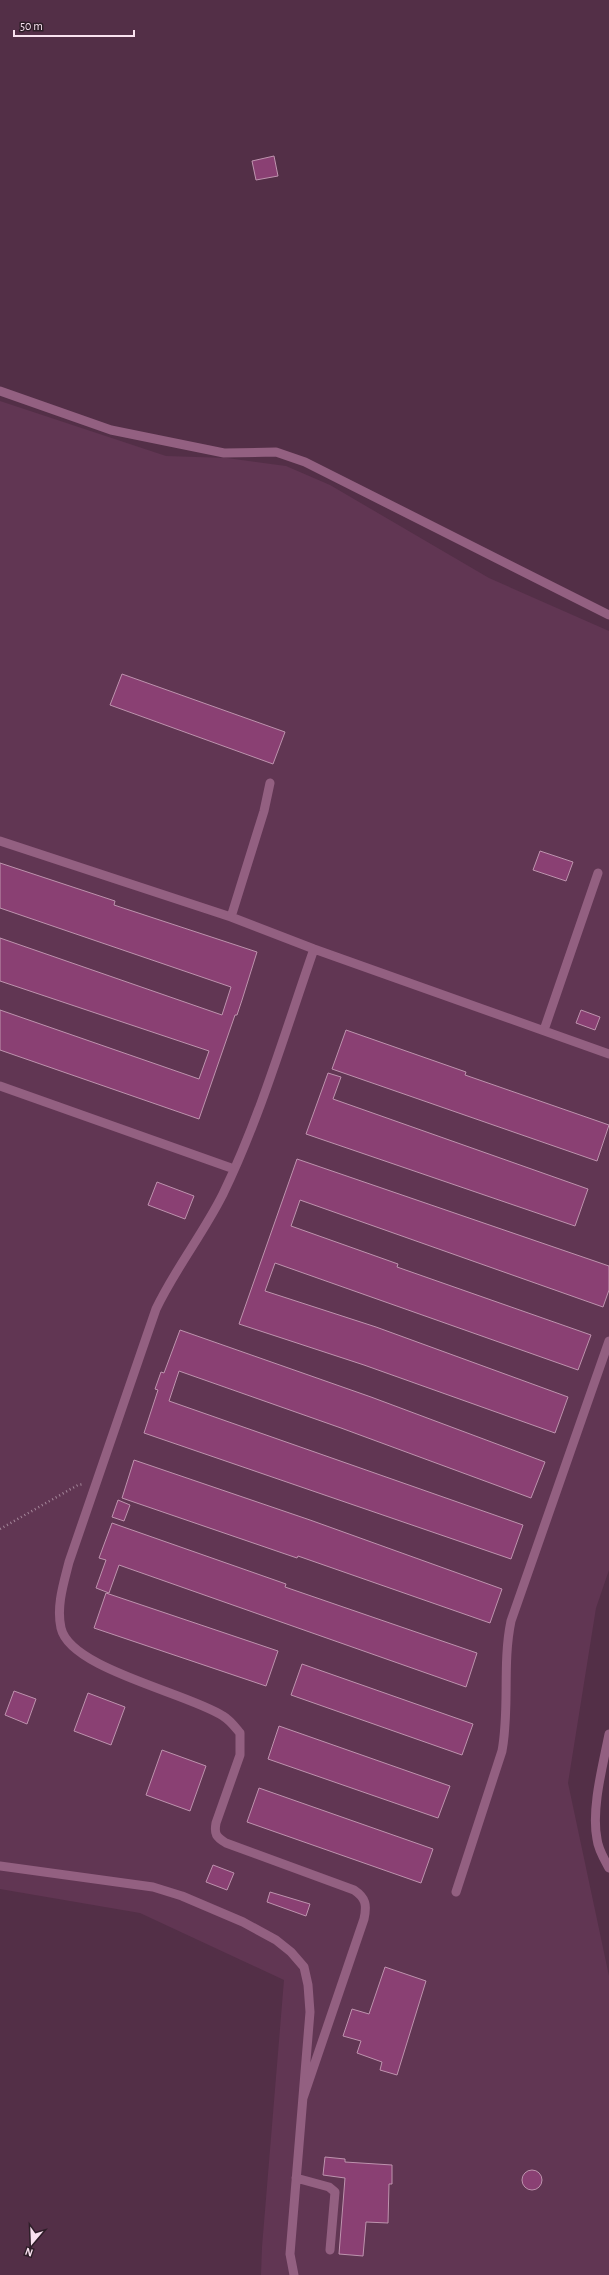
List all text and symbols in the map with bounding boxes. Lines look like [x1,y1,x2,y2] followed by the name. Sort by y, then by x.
[14,12,134,38] scale bar
[20,20,43,32] text: 50 m
[12,2223,52,2263] north arrow
[23,2246,34,2258] text: N

